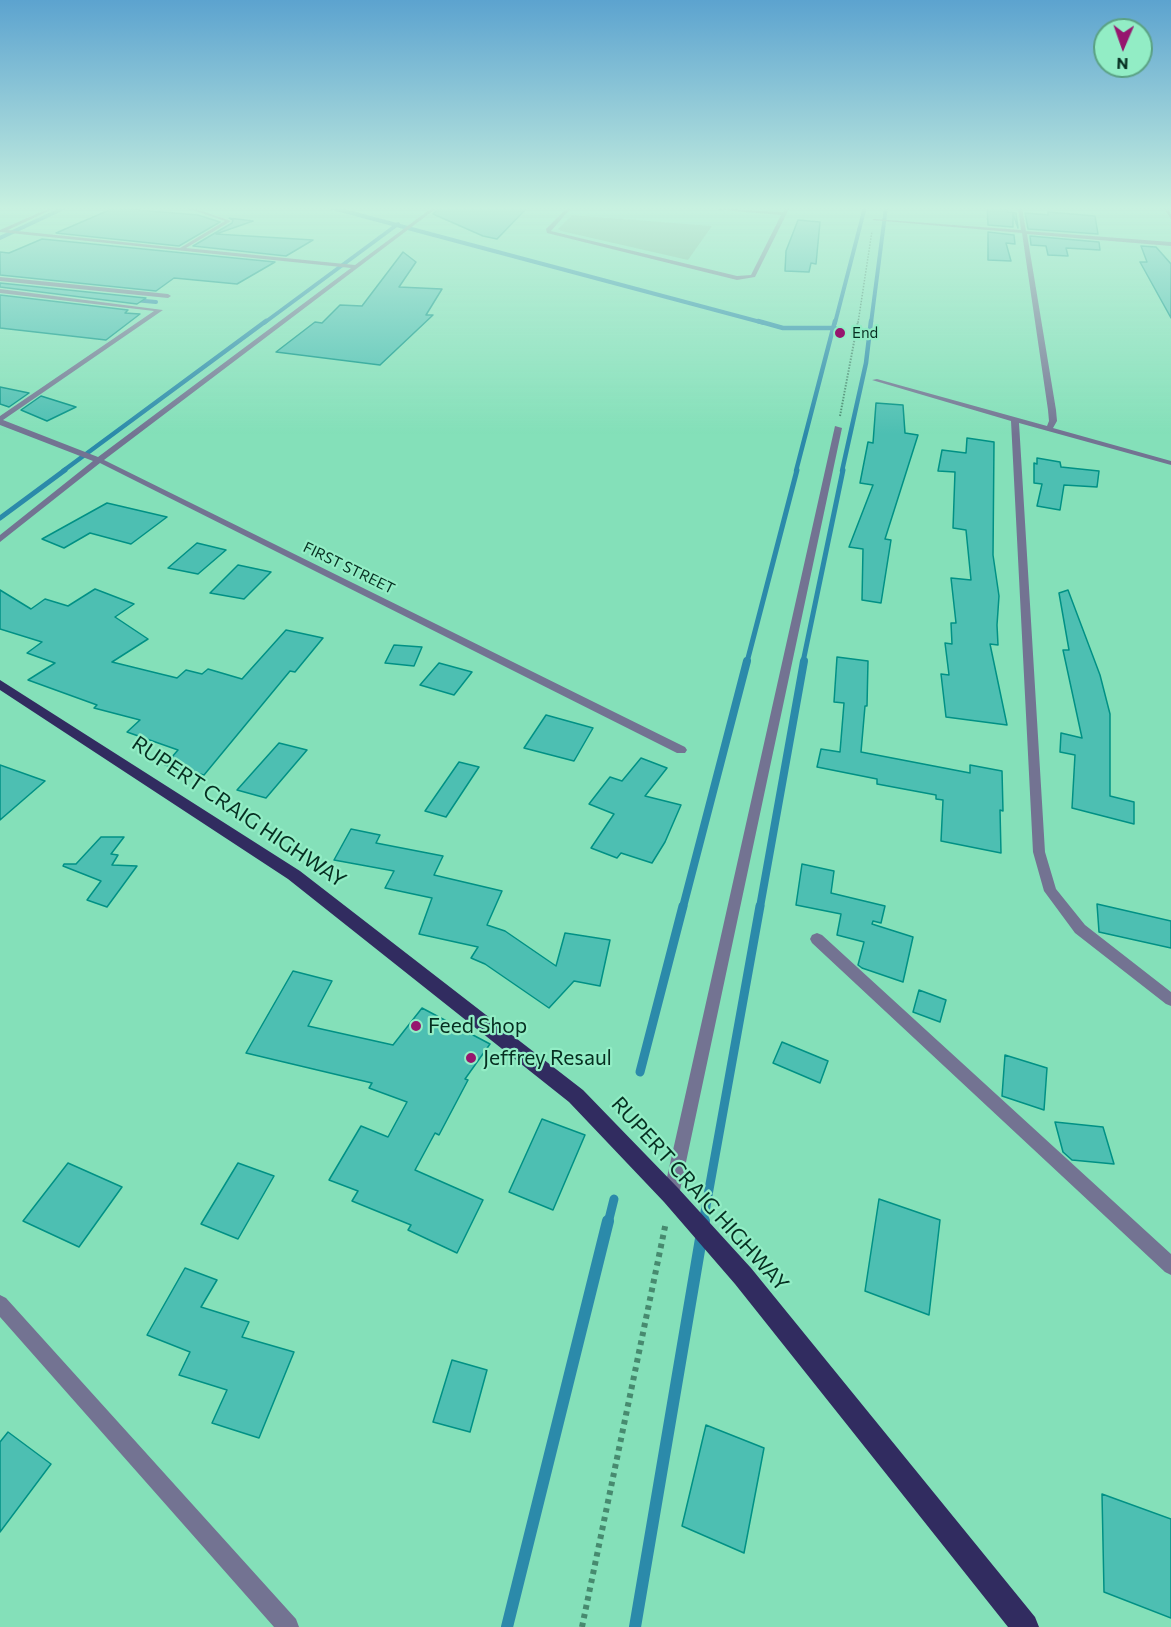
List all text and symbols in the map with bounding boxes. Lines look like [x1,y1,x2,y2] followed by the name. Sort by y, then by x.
[1093,18,1153,78] north arrow
[1116,55,1129,74] text: N
[852,324,878,342] place label: End
[833,326,847,340] marker: End
[300,538,398,598] street label: FIRST STREET
[127,731,351,893] street label: RUPERT CRAIG HIGHWAY
[428,1013,527,1039] place label: Feed Shop
[409,1019,423,1033] marker: Feed Shop
[483,1045,612,1071] place label: Jeffrey Resaul
[464,1051,478,1065] marker: Jeffrey Resaul
[606,1092,794,1296] street label: RUPERT CRAIG HIGHWAY

